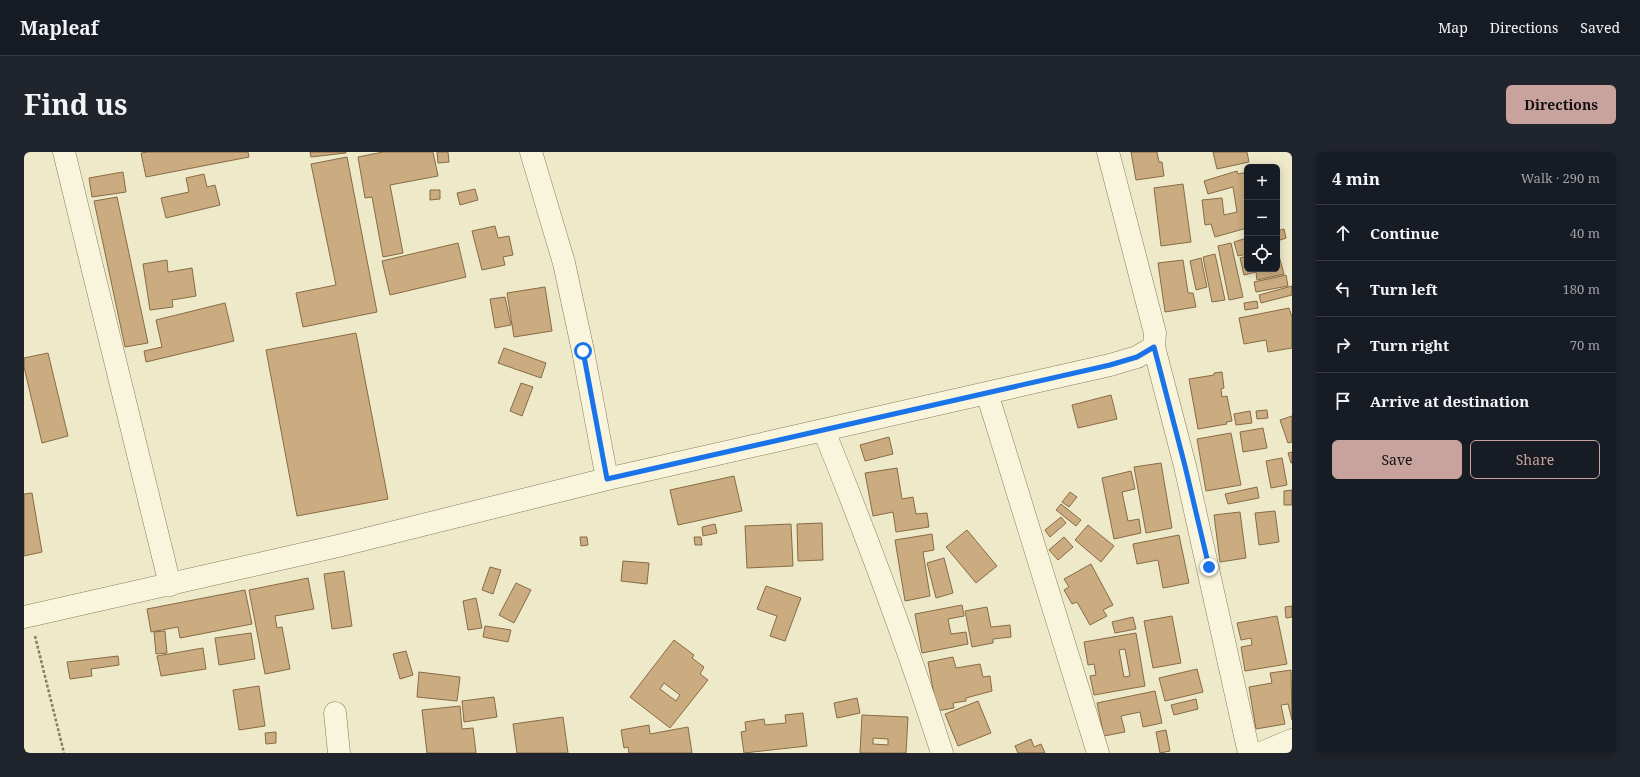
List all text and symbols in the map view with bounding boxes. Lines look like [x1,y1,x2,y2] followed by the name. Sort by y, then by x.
[20,15,98,41] text: Mapleaf
[1438,18,1468,37] text: Map
[1490,18,1558,37] text: Directions
[1580,18,1620,37] text: Saved
[24,85,128,123] text: Find us
[1506,85,1616,124] button: Directions
[1244,164,1280,272] map controls
[1244,164,1280,200] button: +
[1332,167,1380,190] text: 4 min
[1521,169,1600,187] text: Walk · 290 m
[1244,200,1280,236] button: −
[1332,222,1354,244] icon: ahead
[1370,223,1439,243] text: Continue
[1570,224,1600,242] text: 40 m
[1244,236,1280,272] button: locate
[1332,278,1354,300] icon: left
[1370,279,1438,299] text: Turn left
[1563,280,1600,298] text: 180 m
[1332,334,1354,356] icon: right
[1370,335,1449,355] text: Turn right
[1570,336,1600,354] text: 70 m
[574,342,592,360] route start
[1332,390,1354,412] icon: arrive
[1370,391,1529,411] text: Arrive at destination
[1332,440,1462,479] button: Save
[1470,440,1600,479] button: Share
[1200,558,1218,576] route end

